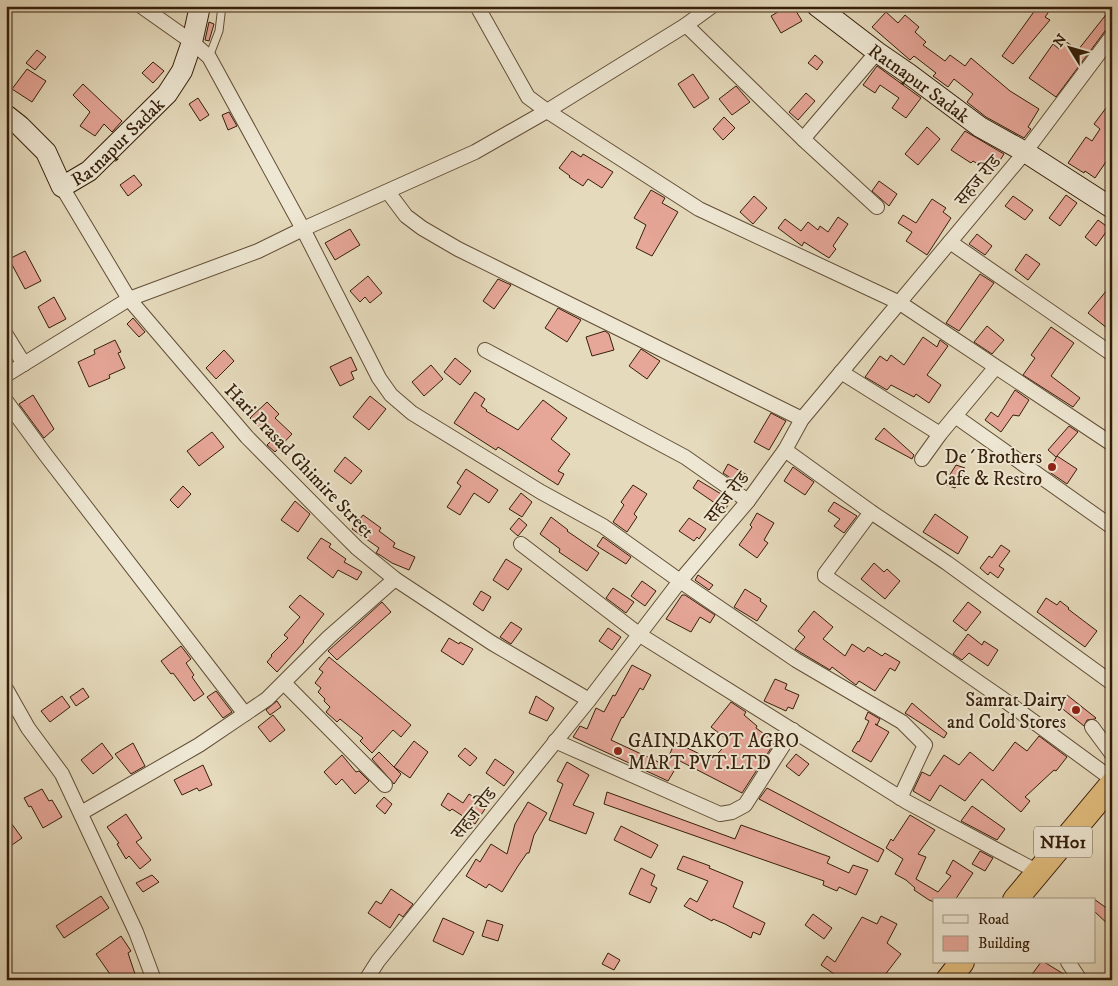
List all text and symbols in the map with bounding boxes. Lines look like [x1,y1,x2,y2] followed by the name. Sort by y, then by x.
[1046,22,1096,72] north arrow
[1050,30,1071,51] text: N
[863,40,974,129] street label: Ratnapur Sadak
[67,93,170,192] street label: Ratnapur Sadak
[950,150,1007,212] street label: सहज रोड
[219,379,379,543] street label: Hari Prasad Ghimire Street
[936,446,1042,491] place label: De´Brothers Cafe & Restro
[1046,461,1058,473] marker: De´Brothers Cafe & Restro
[699,466,755,529] street label: सहज रोड
[947,689,1067,734] place label: Samrat Dairy and Cold Stores
[1070,704,1082,716] marker: Samrat Dairy and Cold Stores
[628,730,799,775] place label: GAINDAKOT AGRO MART PVT.LTD
[612,745,624,757] marker: GAINDAKOT AGRO MART PVT.LTD
[446,783,503,845] street label: सहज रोड
[1034,826,1092,858] road number: NH01
[933,898,1096,964] legend
[978,910,1010,929] text: Road
[978,934,1030,953] text: Building

